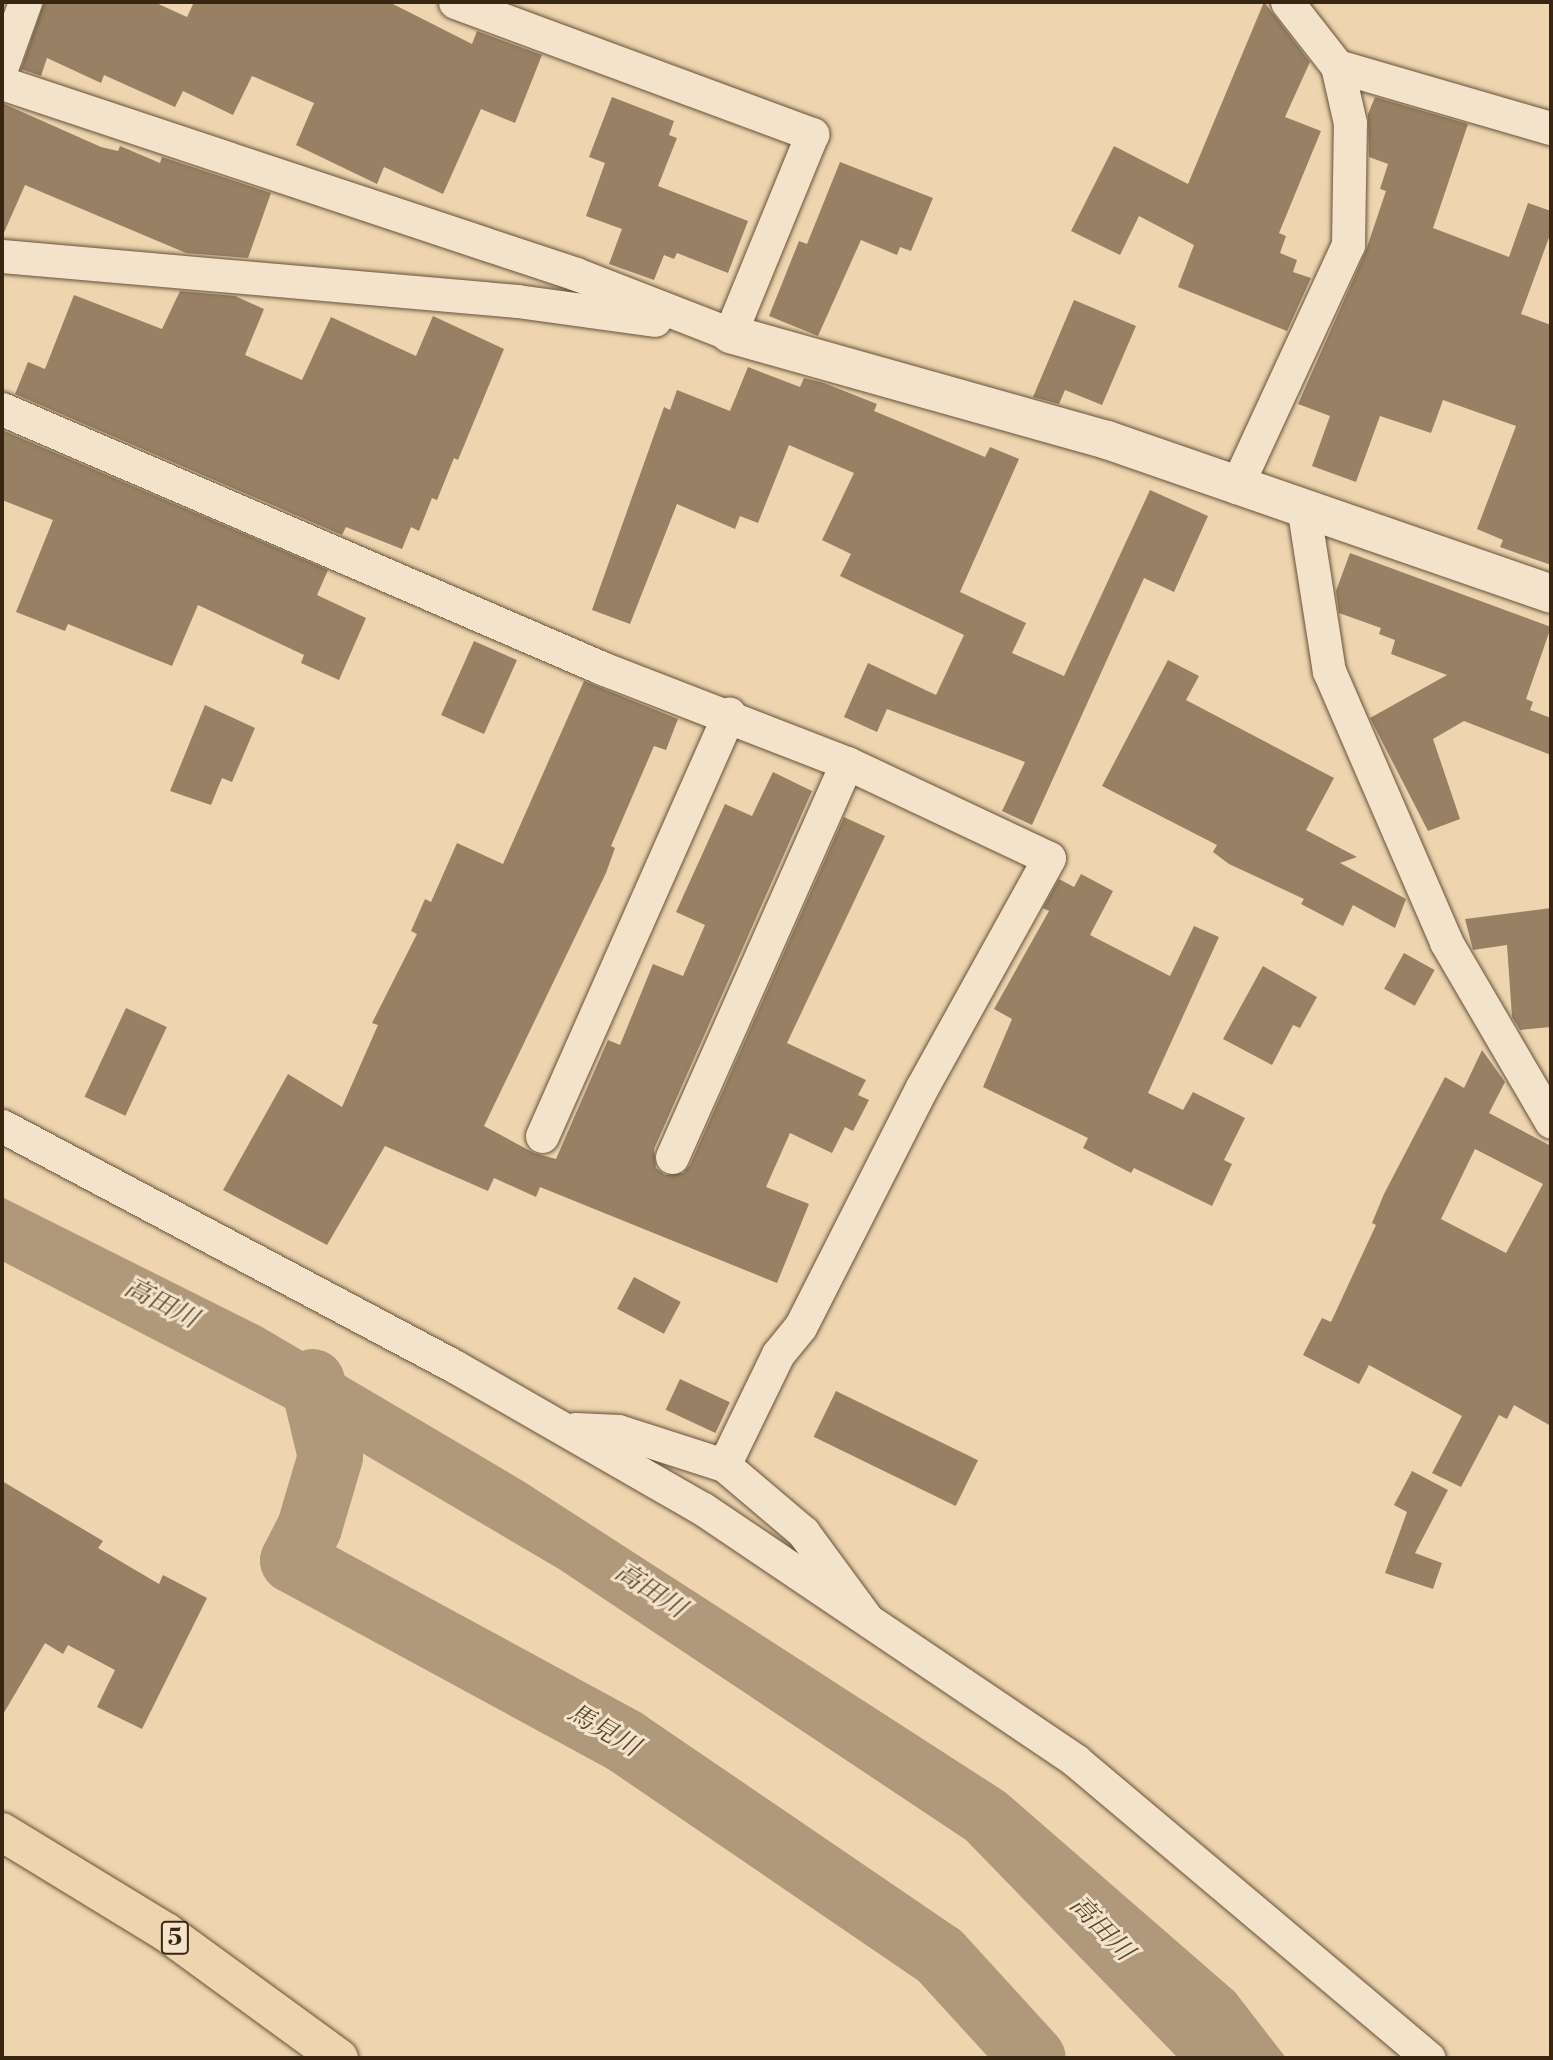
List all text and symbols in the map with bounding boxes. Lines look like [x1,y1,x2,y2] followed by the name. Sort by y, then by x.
[119,1272,203,1336] water label: 高田川
[609,1557,691,1625] water label: 高田川
[561,1698,645,1764] water label: 馬見川
[1063,1890,1139,1968] water label: 高田川
[159,1918,191,1957] road number: 5

